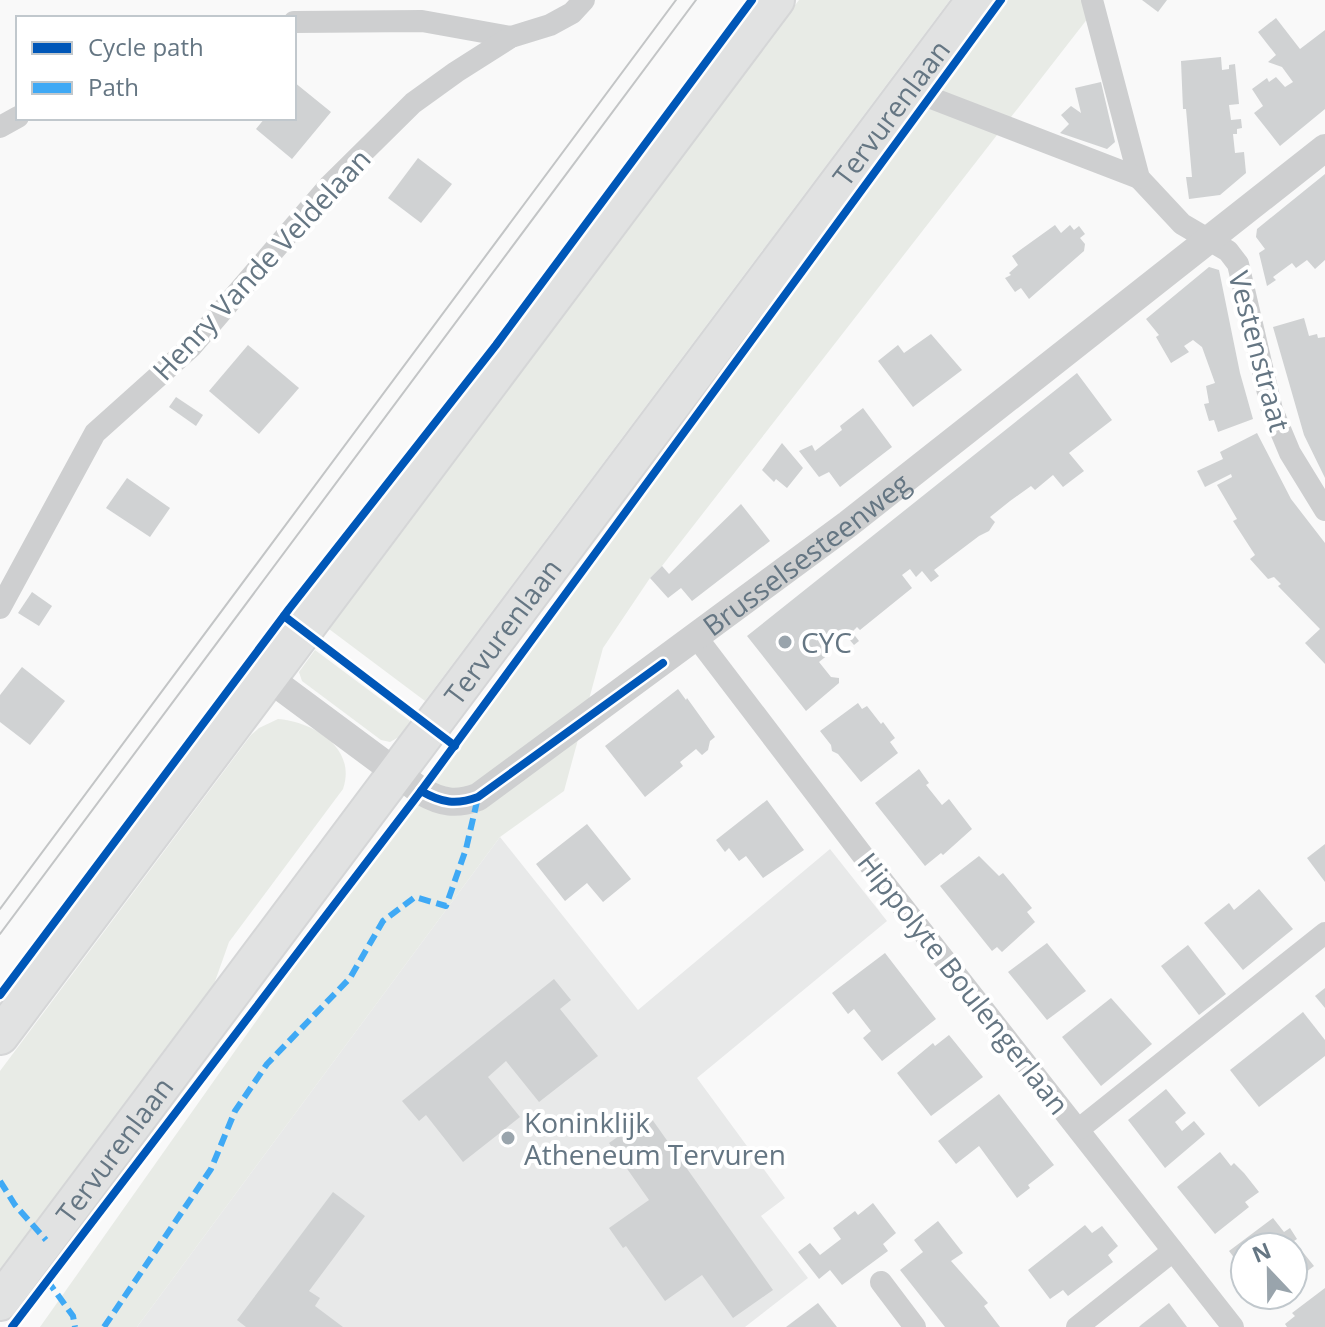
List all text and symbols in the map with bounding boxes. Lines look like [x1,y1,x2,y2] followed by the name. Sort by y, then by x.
[16,16,296,120] legend
[88,30,204,63] text: Cycle path
[824,32,958,193] street label: Tervurenlaan
[88,70,139,103] text: Path
[144,140,378,388] street label: Henry Vande Veldelaan
[1220,267,1300,435] street label: Vestenstraat
[695,464,917,644] street label: Brusselsesteenweg
[435,550,570,712] street label: Tervurenlaan
[801,623,852,661] place label: CYC
[776,633,794,651] marker: CYC
[850,844,1078,1122] street label: Hippolyte Boulengerlaan
[47,1069,181,1231] street label: Tervurenlaan
[524,1103,786,1173] place label: Koninklijk Atheneum Tervuren
[499,1129,517,1147] marker: Koninklijk Atheneum Tervuren
[1229,1231,1309,1311] north arrow
[1247,1234,1275,1269] text: N

